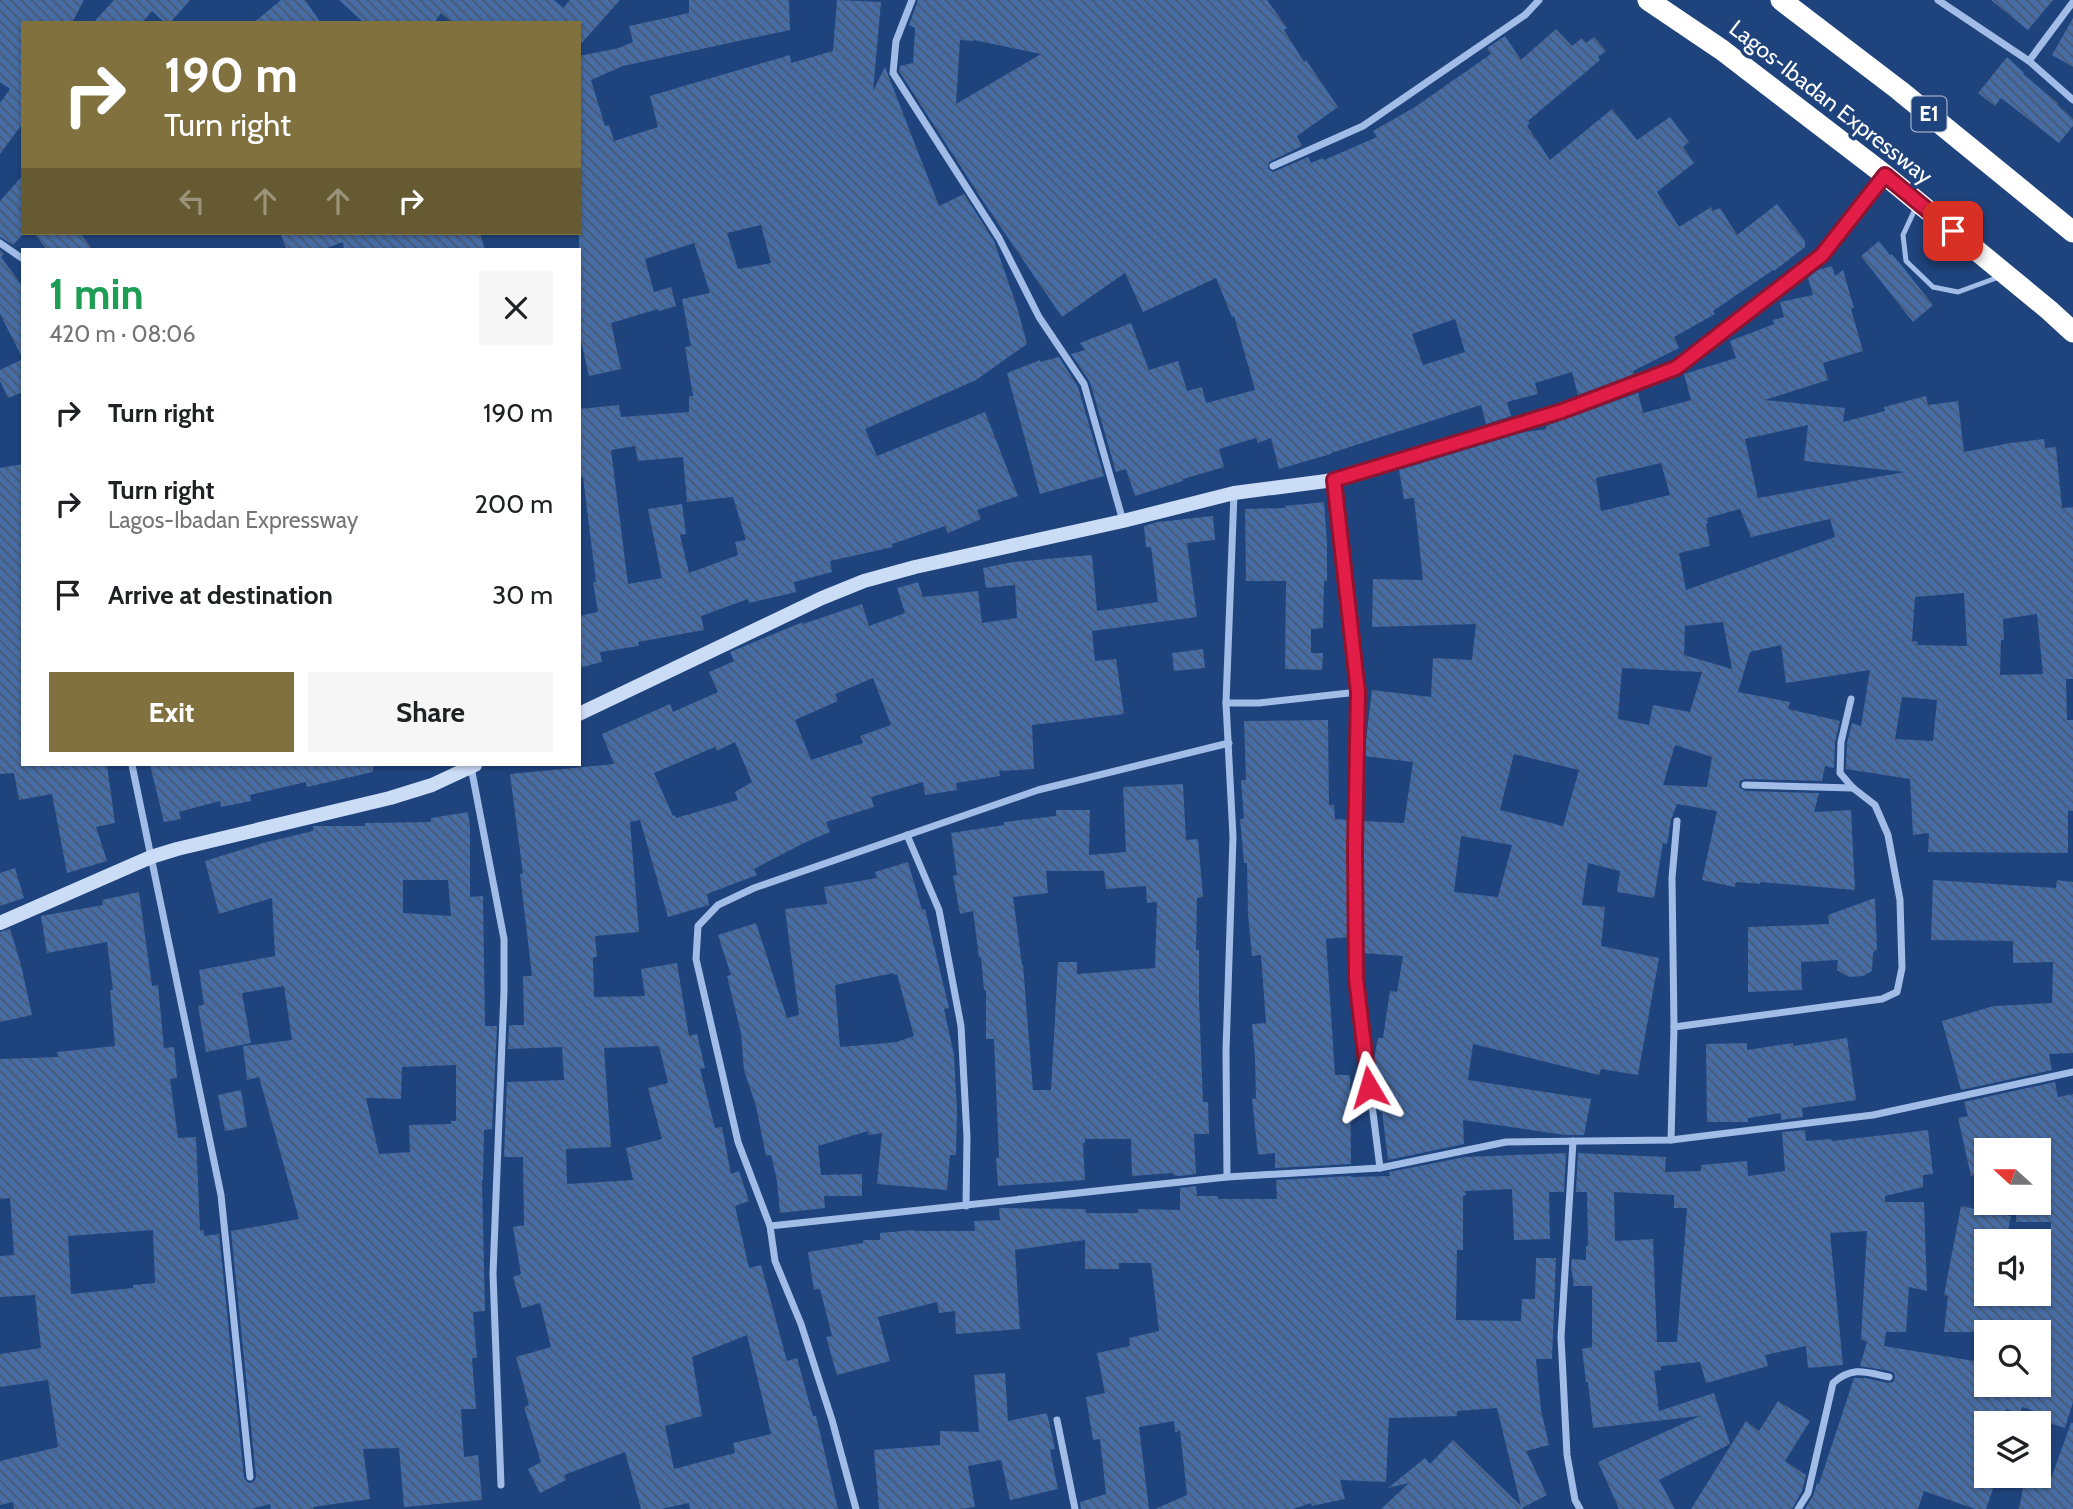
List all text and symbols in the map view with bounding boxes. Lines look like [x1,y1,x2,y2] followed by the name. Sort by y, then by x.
[1724,14,1939,190] street label: Lagos-Ibadan Expressway
[164,45,298,104] text: 190 m
[49,49,140,140] icon: right
[1912,96,1946,132] road number: E1
[164,105,291,144] text: Turn right
[173,182,211,220] icon: left
[246,182,284,220] icon: ahead
[319,182,357,220] icon: ahead
[392,182,430,220] icon: right
[1923,201,1983,261] pin
[1934,212,1972,250] icon: arrive
[49,268,144,320] text: 1 min
[479,271,553,345] button: close
[49,320,195,348] text: 420 m · 08:06
[49,394,87,432] icon: right
[108,397,214,429] text: Turn right
[483,397,553,429] text: 190 m
[108,474,214,506] text: Turn right
[49,485,87,523] icon: right
[474,488,553,520] text: 200 m
[108,506,358,534] text: Lagos-Ibadan Expressway
[49,576,87,614] icon: arrive
[108,579,333,611] text: Arrive at destination
[492,579,553,611] text: 30 m
[49,672,294,752] button: Exit
[308,672,553,752] button: Share
[1332,1050,1406,1124] position arrow
[1974,1138,2051,1214] north arrow
[1974,1138,2051,1488] map controls
[1974,1229,2051,1306] button: sound
[1974,1320,2051,1397] button: search
[1974,1411,2051,1488] button: layers

